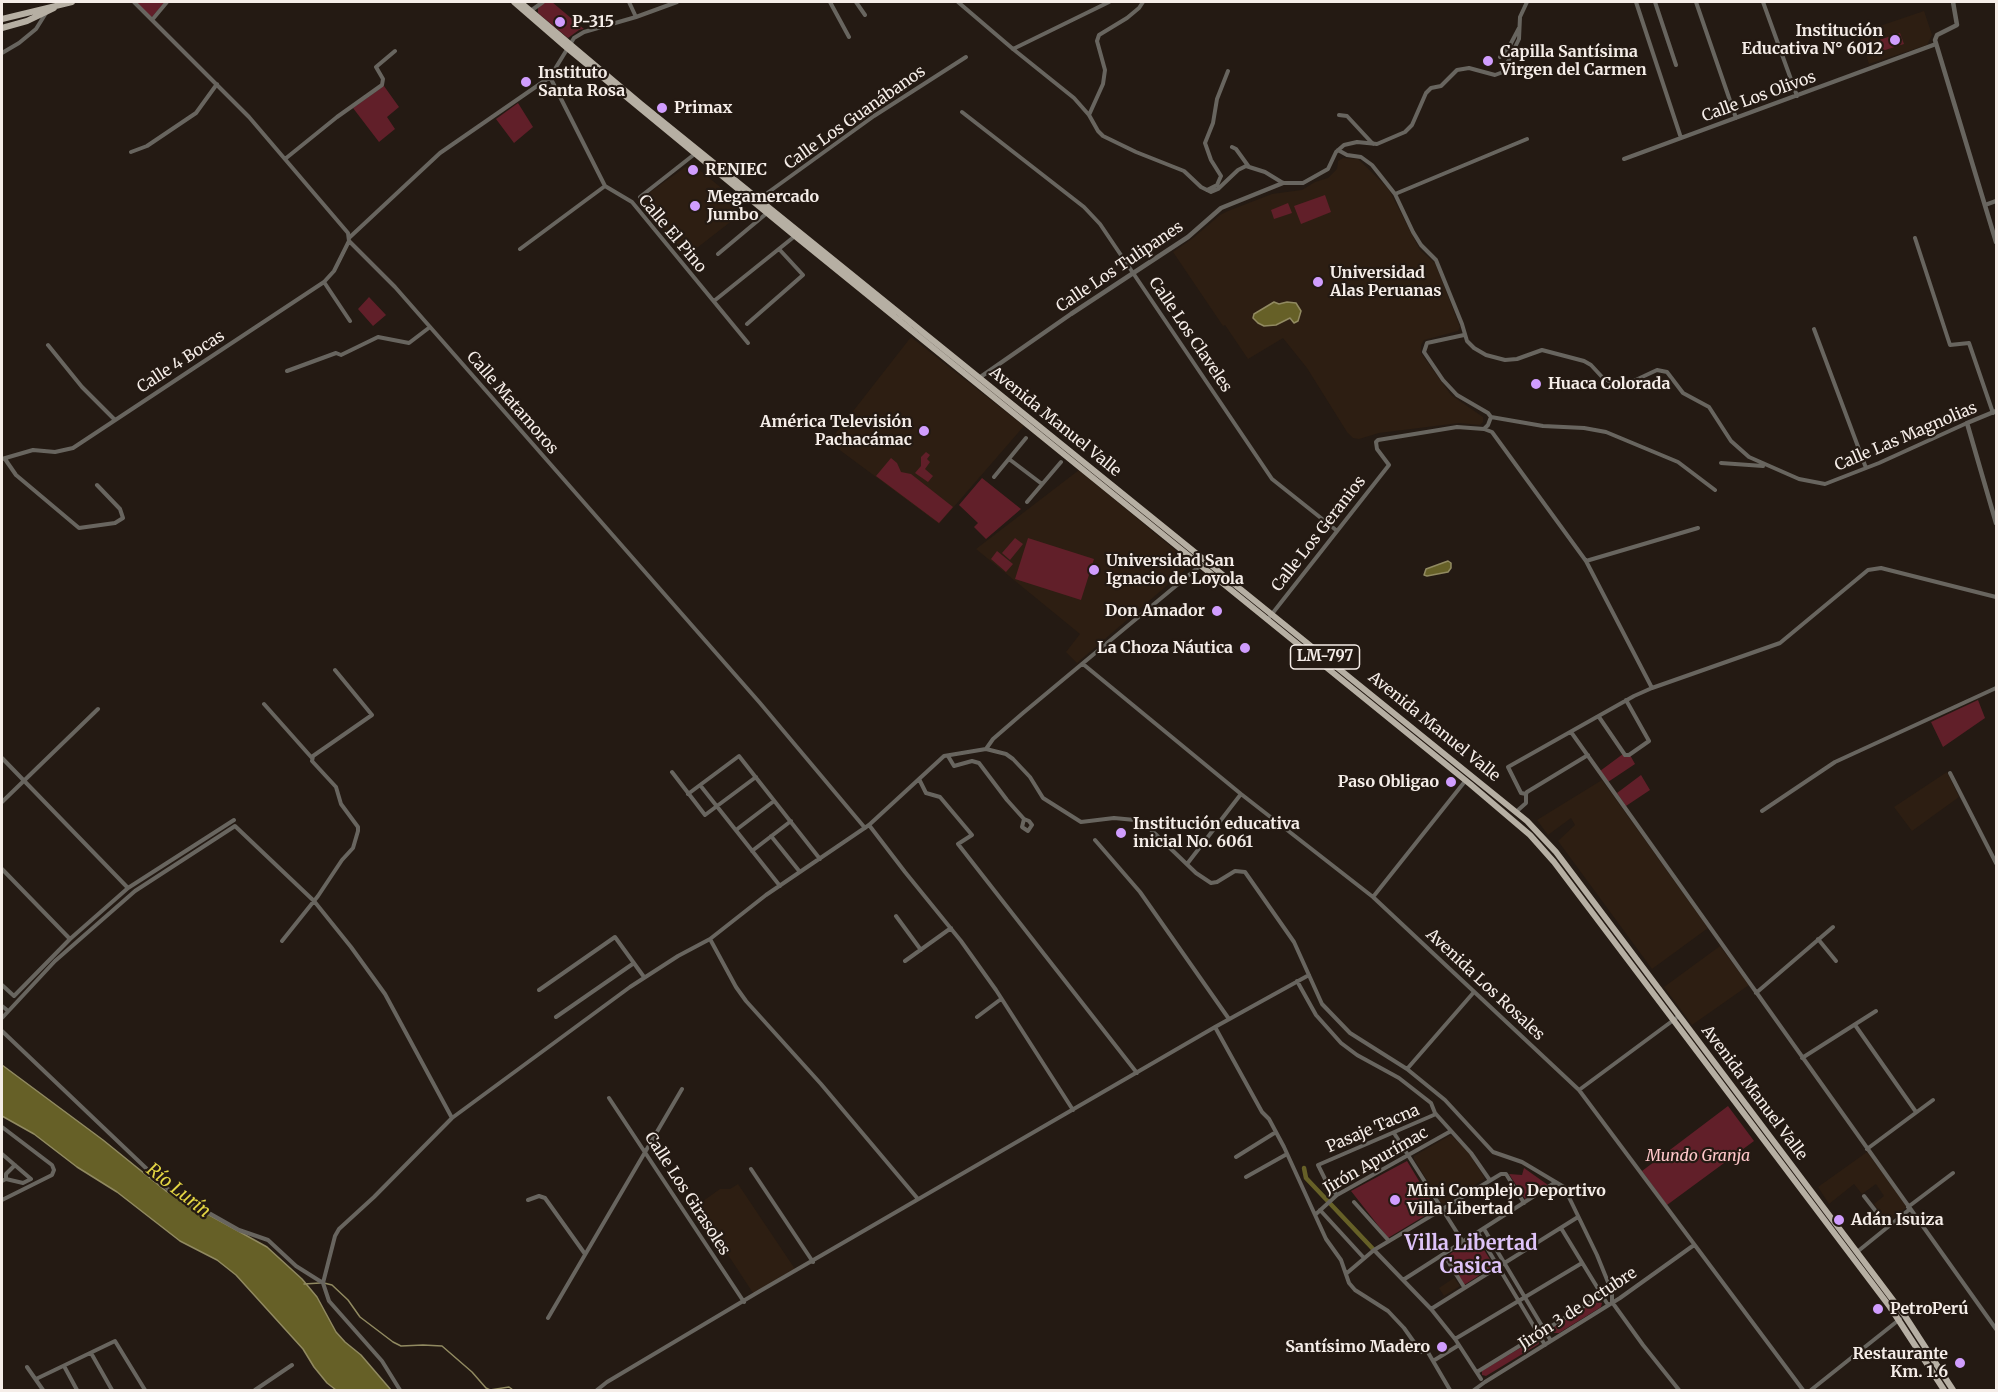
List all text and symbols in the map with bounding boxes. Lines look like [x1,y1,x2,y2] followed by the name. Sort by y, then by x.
[572,12,614,32] place label: P-315
[553,15,567,29] marker: P-315
[1741,21,1883,59] place label: Institución Educativa N° 6012
[1888,33,1902,47] marker: Institución Educativa N° 6012
[1500,42,1647,80] place label: Capilla Santísima Virgen del Carmen
[1481,54,1495,68] marker: Capilla Santísima Virgen del Carmen
[781,62,929,174] street label: Calle Los Guanábanos
[538,63,625,101] place label: Instituto Santa Rosa
[1699,67,1819,127] street label: Calle Los Olivos
[519,75,533,89] marker: Instituto Santa Rosa
[674,98,732,118] place label: Primax
[655,101,669,115] marker: Primax
[705,160,767,180] place label: RENIEC
[686,163,700,177] marker: RENIEC
[707,187,819,225] place label: Megamercado Jumbo
[634,191,710,277] street label: Calle El Pino
[688,199,702,213] marker: Megamercado Jumbo
[1053,217,1187,317] street label: Calle Los Tulipanes
[1330,263,1441,301] place label: Universidad Alas Peruanas
[1144,274,1236,396] street label: Calle Los Claveles
[1311,275,1325,289] marker: Universidad Alas Peruanas
[134,327,228,397] street label: Calle 4 Bocas
[462,348,562,458] street label: Calle Matamoros
[985,363,1125,481] street label: Avenida Manuel Valle
[1548,374,1670,394] place label: Huaca Colorada
[1529,377,1543,391] marker: Huaca Colorada
[1832,398,1980,476] street label: Calle Las Magnolias
[760,412,912,450] place label: América Televisión Pachacámac
[917,424,931,438] marker: América Televisión Pachacámac
[1268,472,1370,596] street label: Calle Los Geranios
[1106,551,1244,589] place label: Universidad San Ignacio de Loyola
[1087,563,1101,577] marker: Universidad San Ignacio de Loyola
[1105,601,1205,621] place label: Don Amador
[1210,604,1224,618] marker: Don Amador
[1097,638,1233,658] place label: La Choza Náutica
[1238,641,1252,655] marker: La Choza Náutica
[1290,645,1360,669] road number: LM-797
[1364,668,1504,786] street label: Avenida Manuel Valle
[1338,772,1439,792] place label: Paso Obligao
[1444,775,1458,789] marker: Paso Obligao
[1133,814,1300,852] place label: Institución educativa inicial No. 6061
[1114,826,1128,840] marker: Institución educativa inicial No. 6061
[1422,925,1548,1045] street label: Avenida Los Rosales
[1697,1022,1811,1164] street label: Avenida Manuel Valle
[1324,1101,1422,1157] street label: Pasaje Tacna
[1321,1123,1431,1199] street label: Jirón Apurímac
[640,1129,734,1259] street label: Calle Los Girasoles
[1646,1146,1750,1166] park label: Mundo Granja
[142,1159,214,1223] water label: Río Lurín
[1407,1181,1606,1219] place label: Mini Complejo Deportivo Villa Libertad
[1388,1193,1402,1207] marker: Mini Complejo Deportivo Villa Libertad
[1851,1210,1944,1230] place label: Adán Isuiza
[1832,1213,1846,1227] marker: Adán Isuiza
[1405,1232,1537,1279] district label: Villa Libertad Casica
[1515,1264,1641,1354] street label: Jirón 3 de Octubre
[1890,1299,1969,1319] place label: PetroPerú
[1871,1302,1885,1316] marker: PetroPerú
[1285,1337,1430,1357] place label: Santísimo Madero
[1435,1340,1449,1354] marker: Santísimo Madero
[1853,1344,1948,1382] place label: Restaurante Km. 1.6
[1953,1356,1967,1370] marker: Restaurante Km. 1.6

